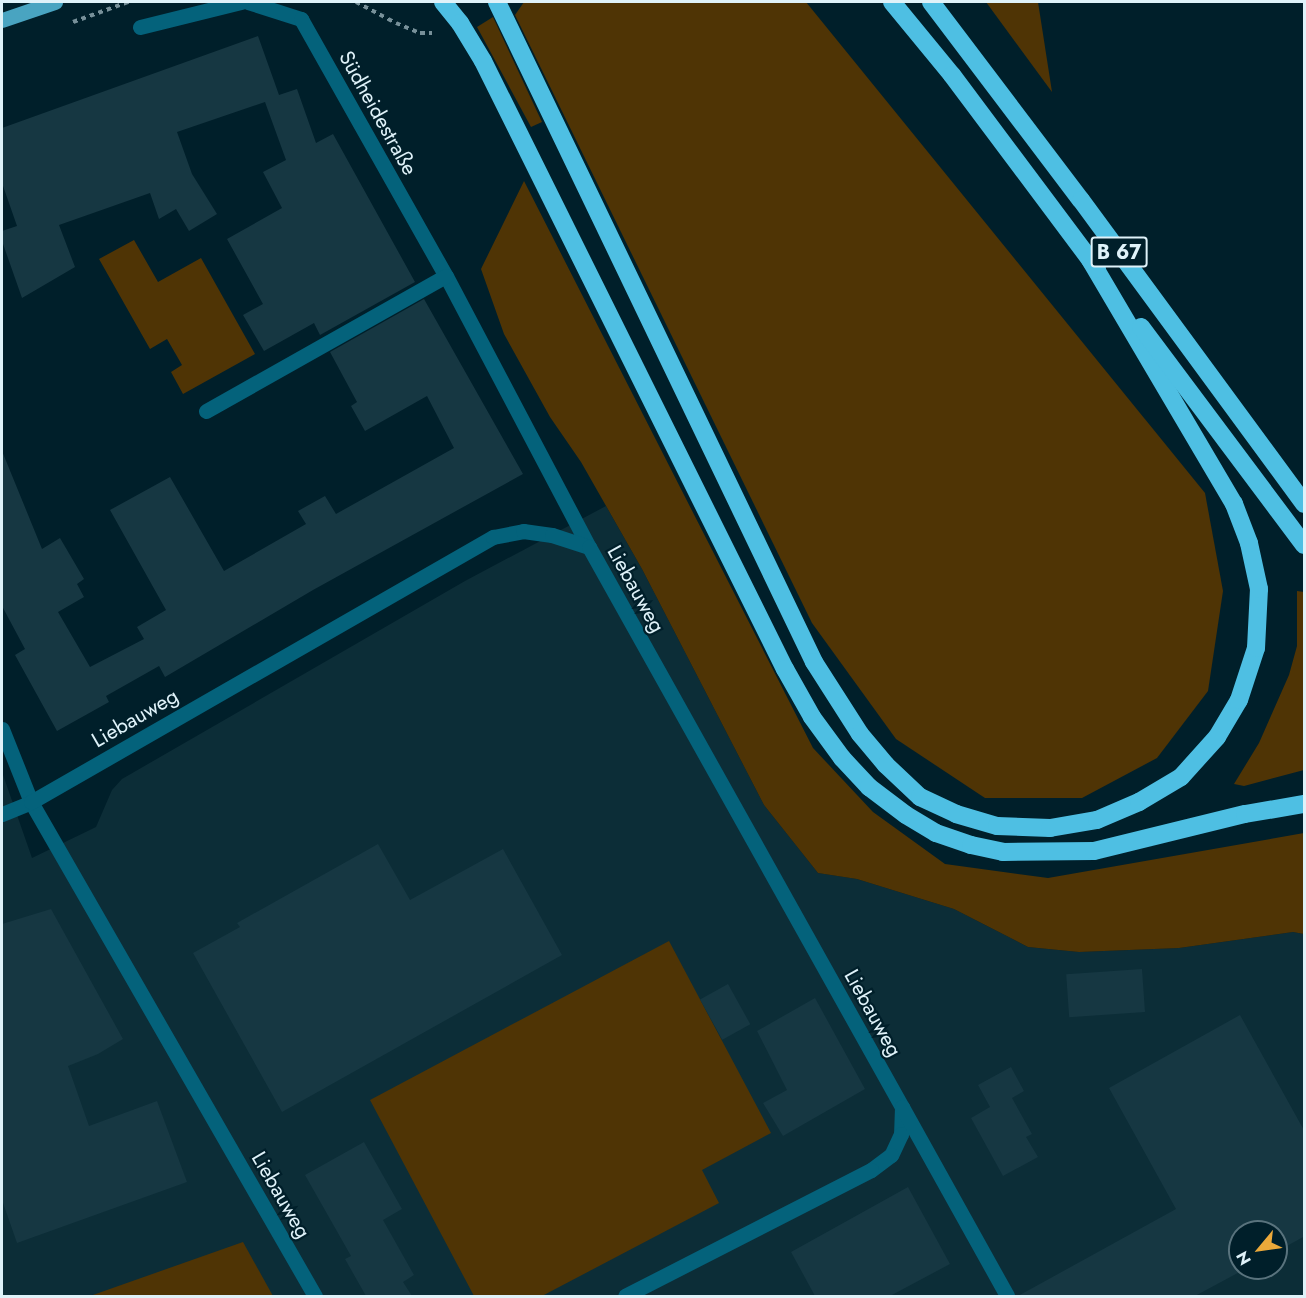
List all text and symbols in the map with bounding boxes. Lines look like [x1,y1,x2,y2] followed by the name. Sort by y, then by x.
[334,47,422,179] street label: Südheidestraße
[1090,235,1148,269] road number: B 67
[602,541,670,637] street label: Liebauweg
[87,683,183,753] street label: Liebauweg
[839,965,907,1061] street label: Liebauweg
[246,1147,316,1243] street label: Liebauweg
[1228,1220,1288,1280] north arrow
[1230,1247,1257,1269] text: N

